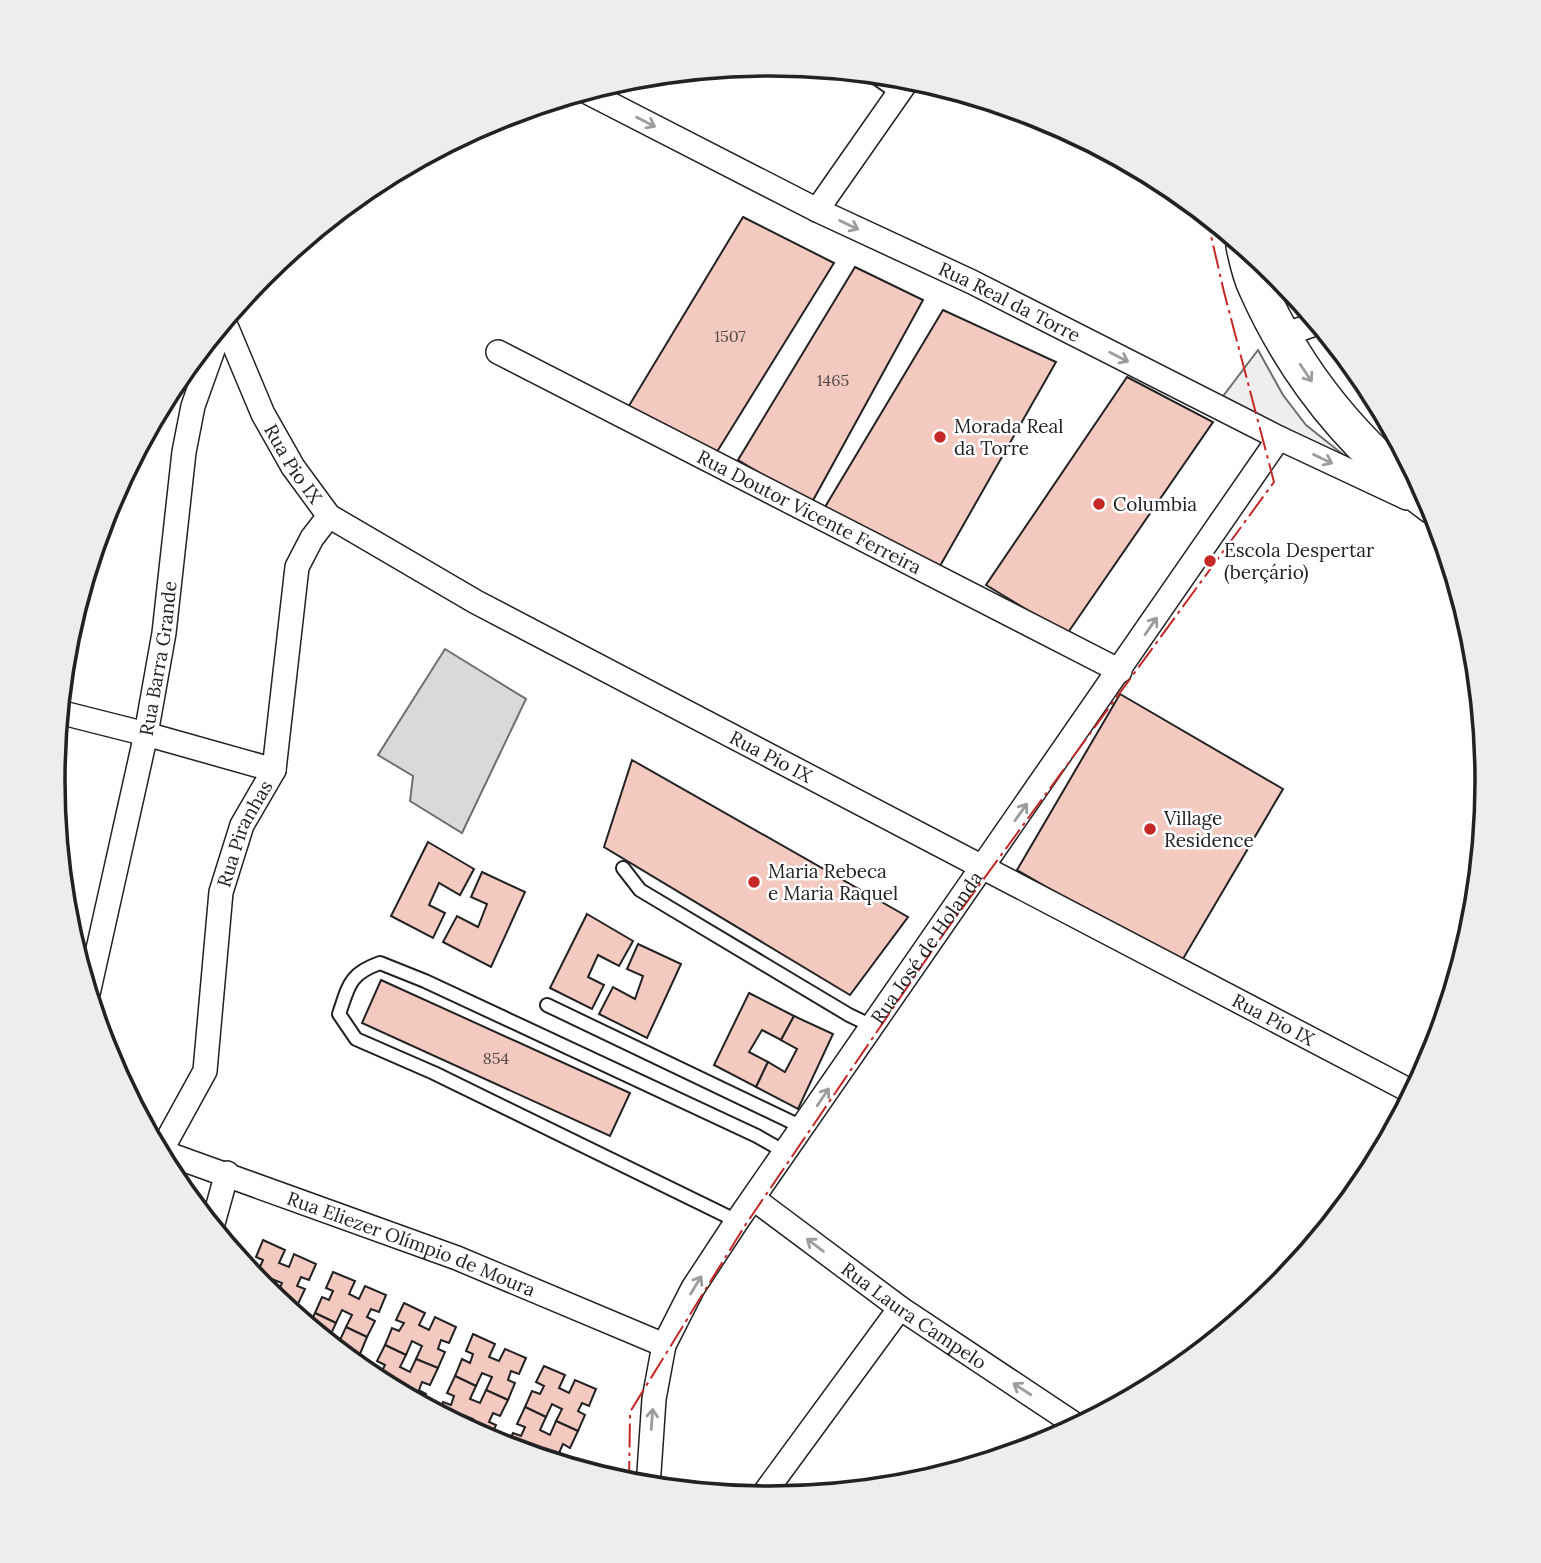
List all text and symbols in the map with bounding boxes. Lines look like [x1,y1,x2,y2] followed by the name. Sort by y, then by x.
[635,115,656,129] one-way arrow
[838,219,859,232] one-way arrow
[935,256,1084,347] street label: Rua Real da Torre
[714,326,746,346] house number: 1507
[1109,350,1129,364] one-way arrow
[1299,363,1313,382] one-way arrow
[817,370,849,390] house number: 1465
[954,414,1064,460] place label: Morada Real da Torre
[259,420,328,509] street label: Rua Pio IX
[932,429,948,445] marker: Morada Real da Torre
[693,444,926,579] street label: Rua Doutor Vicente Ferreira
[1312,452,1333,466] one-way arrow
[1113,492,1197,516] place label: Columbia
[1091,496,1107,512] marker: Columbia
[1224,538,1375,585] place label: Escola Despertar (berçário)
[1202,553,1218,569] marker: Escola Despertar (berçário)
[134,580,182,738] street label: Rua Barra Grande
[1144,616,1158,636] one-way arrow
[726,725,817,788] street label: Rua Pio IX
[211,776,278,890] street label: Rua Piranhas
[1013,803,1028,822] one-way arrow
[1163,806,1254,852] place label: Village Residence
[1142,821,1158,837] marker: Village Residence
[768,859,898,905] place label: Maria Rebeca e Maria Raquel
[865,866,988,1028] street label: Rua José de Holanda
[746,874,762,890] marker: Maria Rebeca e Maria Raquel
[1228,988,1319,1051] street label: Rua Pio IX
[483,1048,510,1068] house number: 854
[816,1088,830,1107] one-way arrow
[284,1186,539,1302] street label: Rua Eliezer Olímpio de Moura
[806,1238,825,1252] one-way arrow
[837,1257,991,1374] street label: Rua Laura Campelo
[689,1276,703,1296] one-way arrow
[1013,1381,1032,1396] one-way arrow
[646,1408,659,1431] one-way arrow

